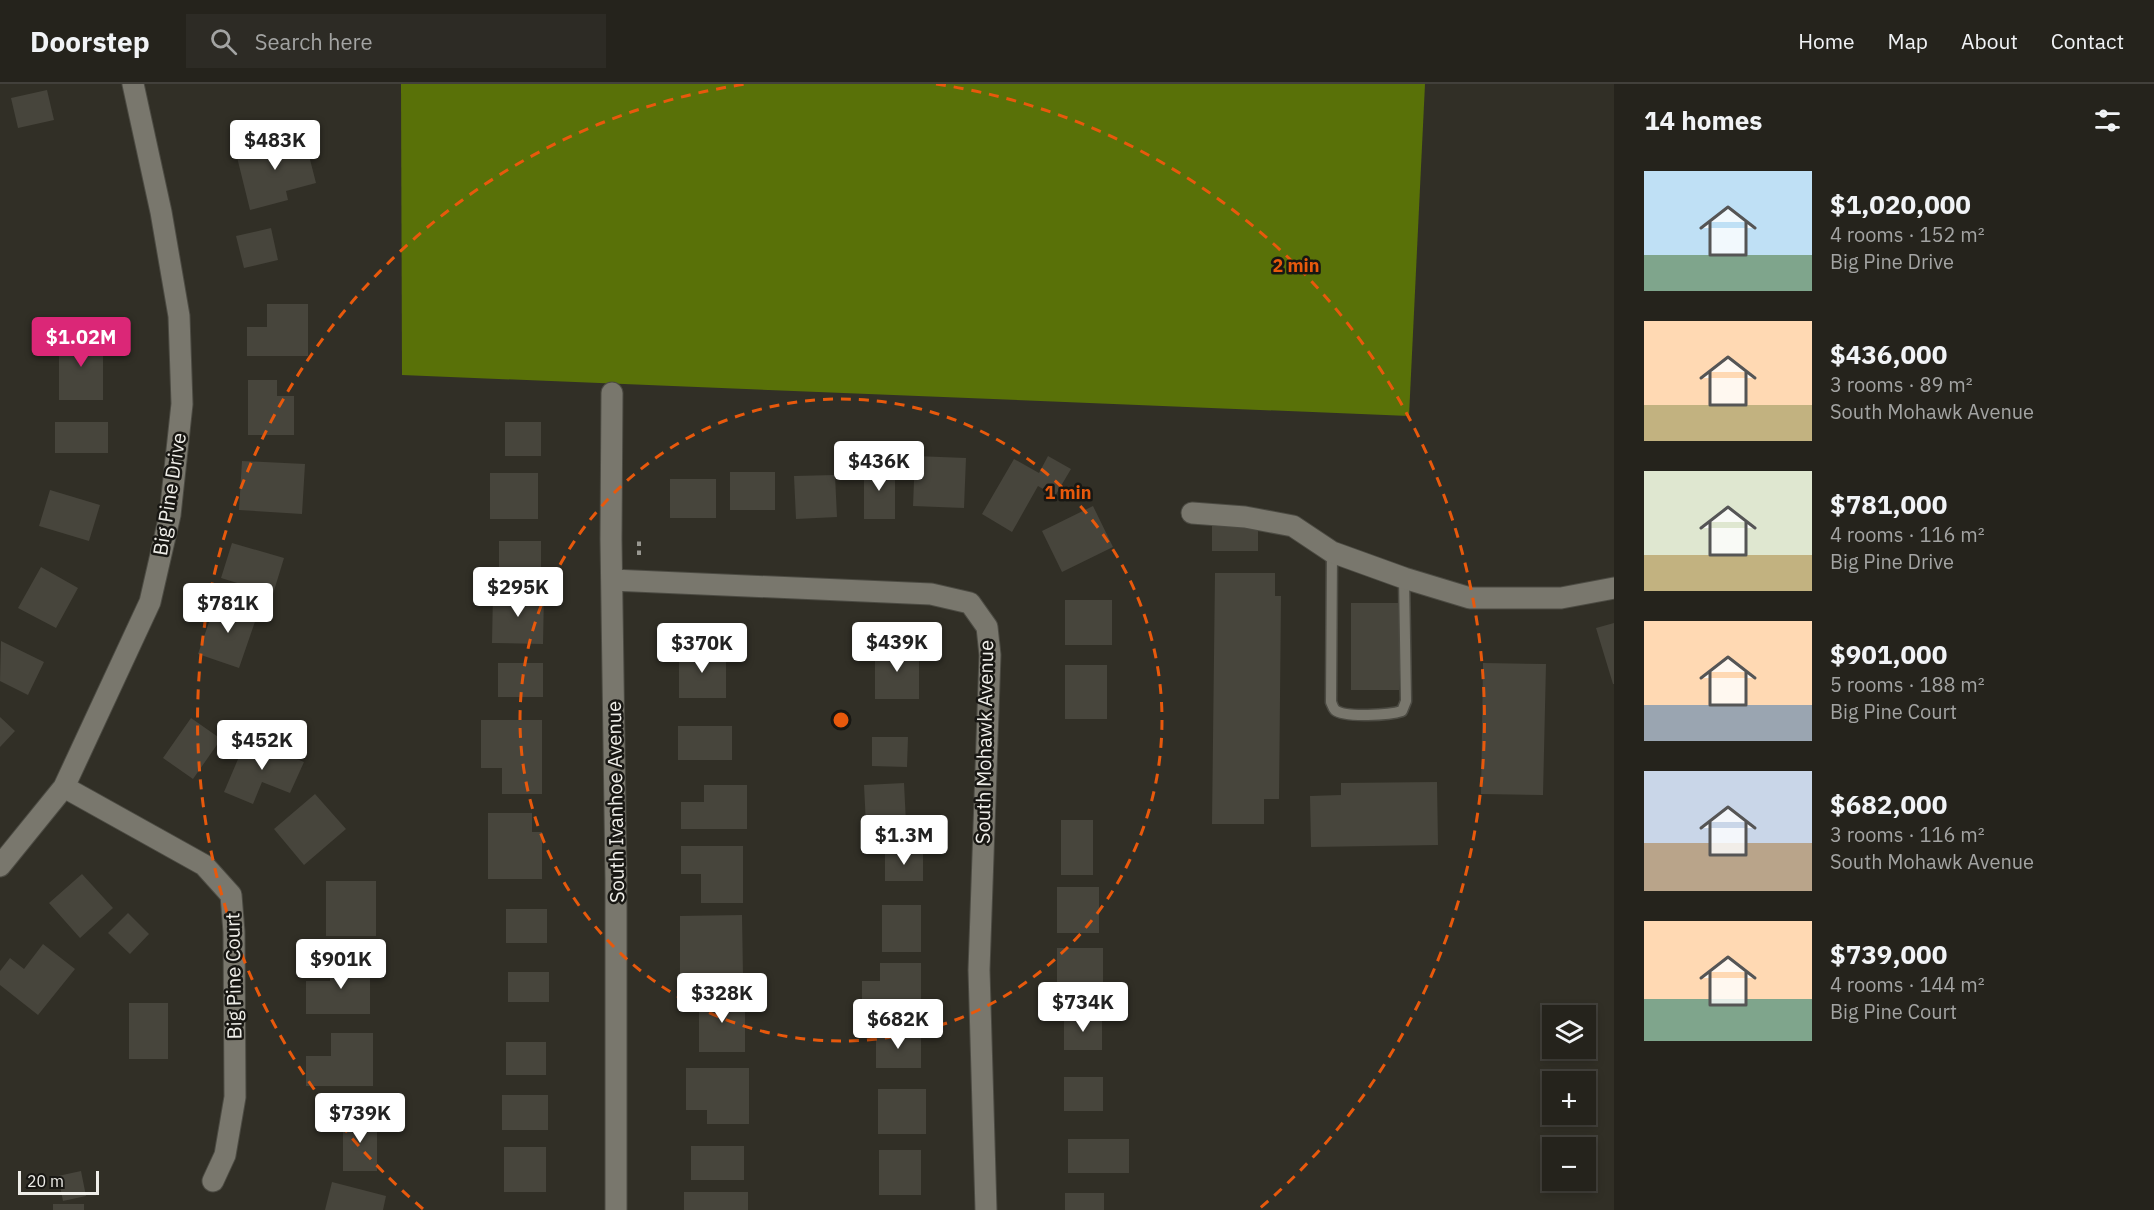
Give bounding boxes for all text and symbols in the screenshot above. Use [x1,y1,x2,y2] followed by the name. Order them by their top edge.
[186,14,606,68] search box
[30,23,150,60] text: Doorstep
[207,25,240,58] icon: search
[255,27,373,56] text: Search here
[1798,27,1855,55] text: Home
[1888,27,1928,55] text: Map
[1961,27,2018,55] text: About
[2051,27,2124,55] text: Contact
[1644,103,1762,137] text: 14 homes
[2091,104,2124,137] icon: filters
[233,120,317,171] pin: $483K
[244,126,306,153] text: $483K
[1830,187,1971,221] text: $1,020,000
[1692,195,1764,267] icon: home
[1830,221,1985,248] text: 4 rooms · 152 m²
[1830,248,1954,275] text: Big Pine Drive
[1272,254,1320,277] text: 2 min
[32,317,130,368] pin: $1.02M
[46,323,116,350] text: $1.02M
[1830,337,1947,371] text: $436,000
[1692,345,1764,417] icon: home
[1830,371,1973,398] text: 3 rooms · 89 m²
[1830,398,2034,425] text: South Mohawk Avenue
[146,431,192,557] street label: Big Pine Drive
[837,441,921,492] pin: $436K
[848,447,910,474] text: $436K
[1044,481,1092,504] text: 1 min
[1830,487,1947,521] text: $781,000
[1692,495,1764,567] icon: home
[1830,521,1985,548] text: 4 rooms · 116 m²
[1830,548,1954,575] text: Big Pine Drive
[476,567,560,618] pin: $295K
[487,573,549,600] text: $295K
[186,583,270,634] pin: $781K
[197,589,259,616] text: $781K
[855,622,939,673] pin: $439K
[660,623,744,674] pin: $370K
[866,628,928,655] text: $439K
[671,629,733,656] text: $370K
[1830,637,1947,671] text: $901,000
[969,640,999,844] street label: South Mohawk Avenue
[1692,645,1764,717] icon: home
[1830,671,1985,698] text: 5 rooms · 188 m²
[1830,698,1957,725] text: Big Pine Court
[600,701,630,903] street label: South Ivanhoe Avenue
[831,710,851,730] centre of rings
[220,720,304,771] pin: $452K
[231,726,293,753] text: $452K
[1830,787,1947,821] text: $682,000
[1692,795,1764,867] icon: home
[862,815,946,866] pin: $1.3M
[875,821,933,848] text: $1.3M
[1830,821,1985,848] text: 3 rooms · 116 m²
[1830,848,2034,875] text: South Mohawk Avenue
[218,912,248,1040] street label: Big Pine Court
[1830,937,1947,971] text: $739,000
[299,939,383,990] pin: $901K
[310,945,372,972] text: $901K
[1692,945,1764,1017] icon: home
[1830,971,1985,998] text: 4 rooms · 144 m²
[680,973,764,1024] pin: $328K
[691,979,753,1006] text: $328K
[1041,982,1125,1033] pin: $734K
[1052,988,1114,1015] text: $734K
[1830,998,1957,1025] text: Big Pine Court
[856,999,940,1050] pin: $682K
[867,1005,929,1032] text: $682K
[1542,1005,1596,1191] map controls
[1542,1005,1596,1059] button: layers
[1542,1071,1596,1125] button: +
[318,1093,402,1144] pin: $739K
[329,1099,391,1126] text: $739K
[1542,1137,1596,1191] button: −
[18,1168,99,1196] scale bar
[27,1171,64,1191] text: 20 m

